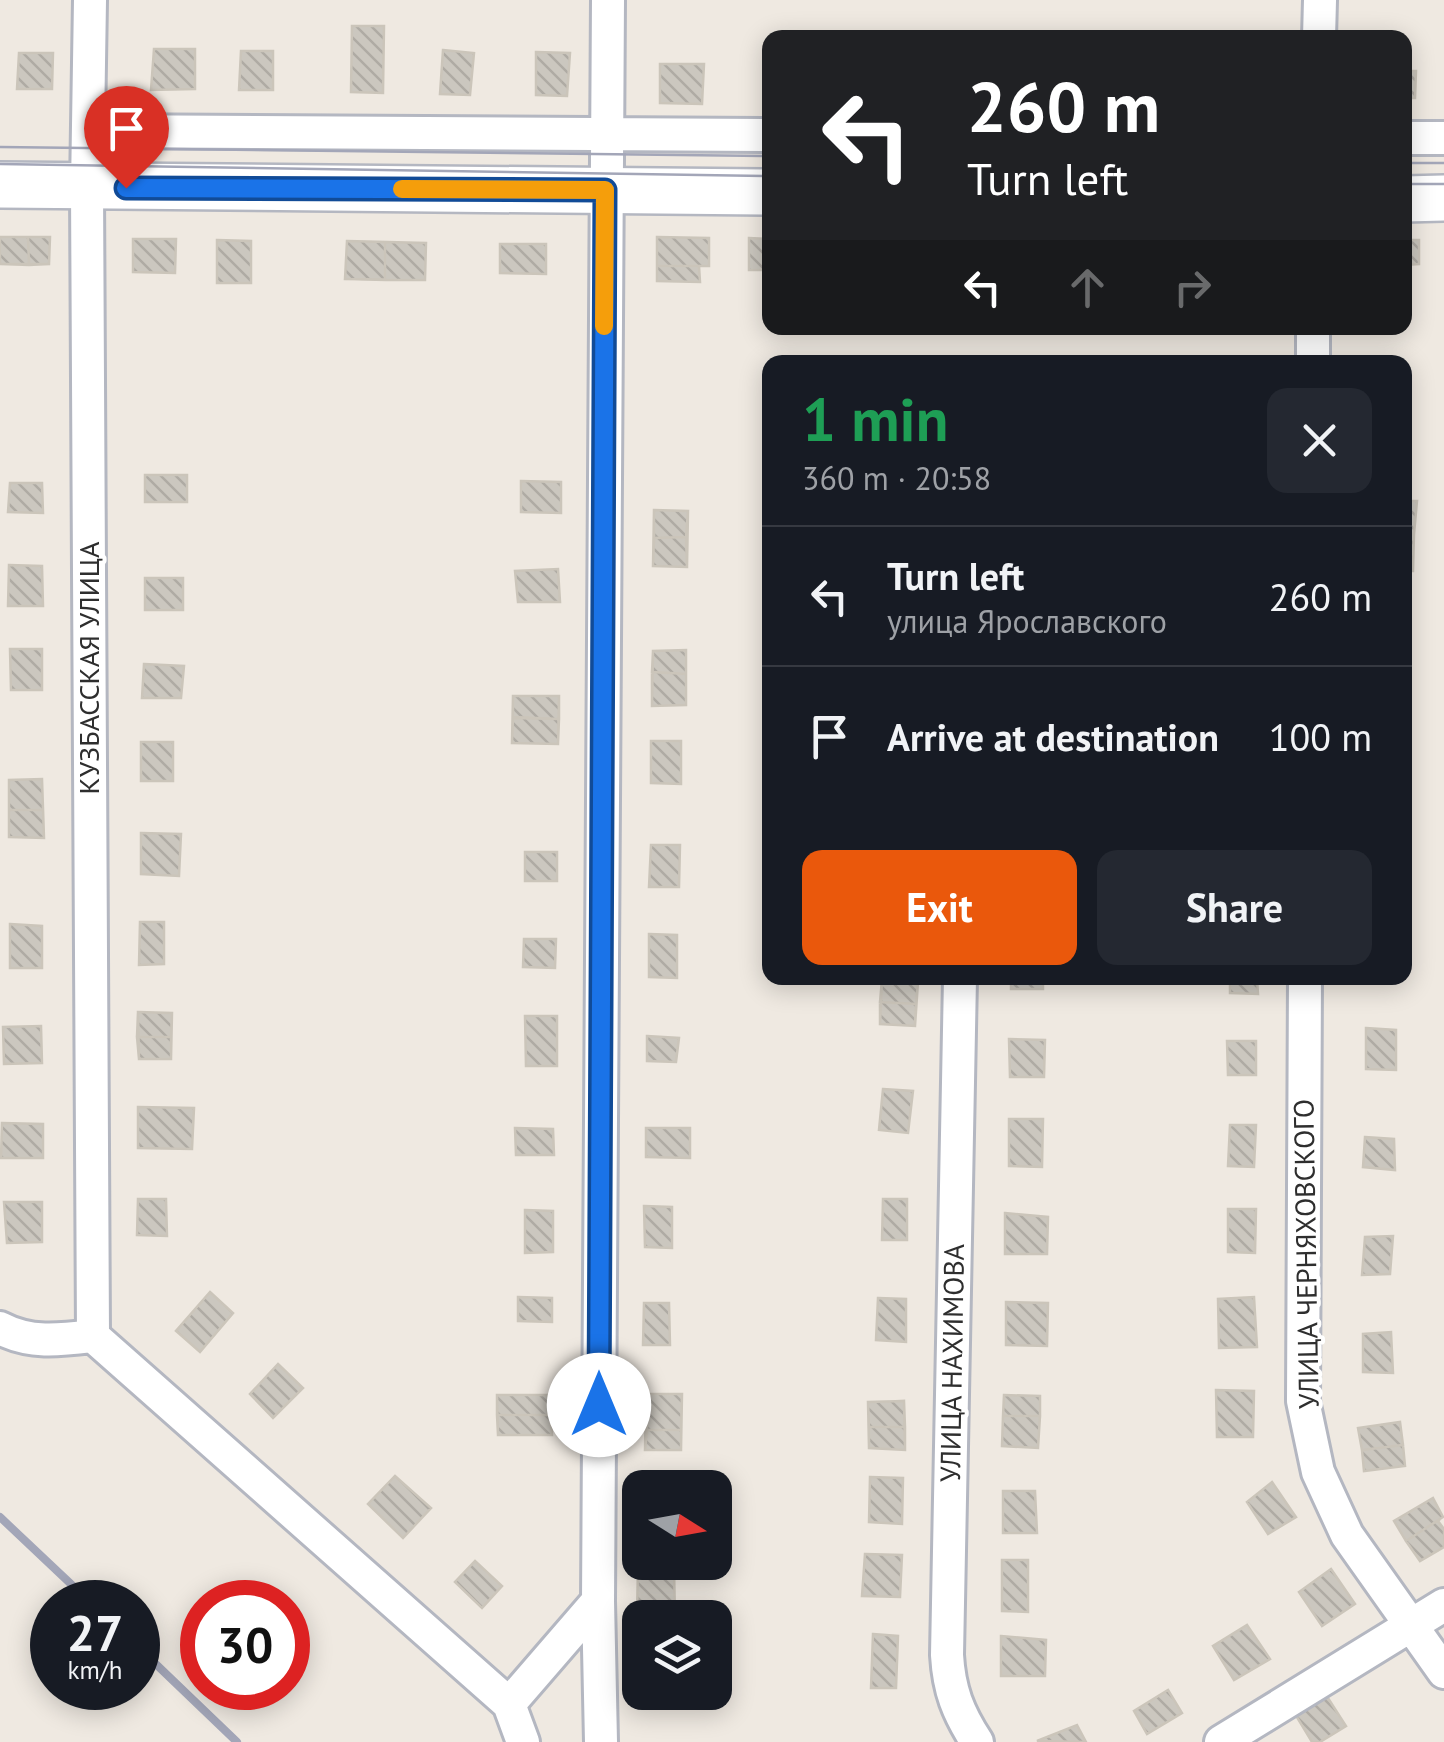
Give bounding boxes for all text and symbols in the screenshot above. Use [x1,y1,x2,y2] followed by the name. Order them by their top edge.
[967,61,1160,151] text: 260 m
[802,70,932,200] icon: left
[84,86,169,189] pin
[99,101,154,156] icon: arrive
[967,149,1128,207] text: Turn left
[955,260,1010,315] icon: left
[1060,260,1115,315] icon: ahead
[1165,260,1220,315] icon: right
[802,380,948,458] text: 1 min
[1267,388,1372,493] button: close
[802,457,991,499] text: 360 m · 20:58
[70,541,107,794] street label: КУЗБАССКАЯ УЛИЦА
[887,551,1024,600] text: Turn left
[802,569,857,624] icon: left
[1269,572,1372,621] text: 260 m
[887,600,1167,642] text: улица Ярославского
[802,709,857,764] icon: arrive
[887,712,1219,761] text: Arrive at destination
[1269,712,1372,761] text: 100 m
[802,850,1077,965] button: Exit
[1097,850,1372,965] button: Share
[1284,1099,1327,1409] street label: УЛИЦА ЧЕРНЯХОВСКОГО
[931,1243,972,1482] street label: УЛИЦА НАХИМОВА
[547,1353,651,1457] position arrow
[622,1470,732,1580] north arrow
[622,1470,732,1710] map controls
[180,1580,310,1710] speed limit sign: 30
[67,1600,123,1665] text: 27
[622,1600,732,1710] button: layers
[68,1654,122,1686] text: km/h

